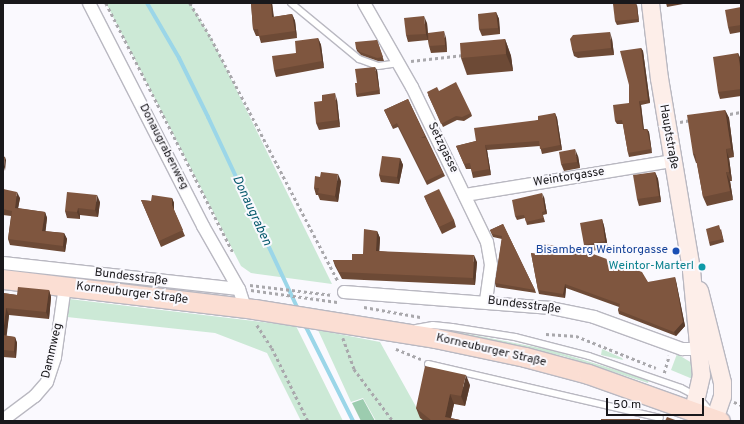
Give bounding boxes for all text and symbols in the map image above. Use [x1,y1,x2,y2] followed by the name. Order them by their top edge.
[135,102,191,192] street label: Donaugrabenweg
[655,103,681,171] street label: Hauptstraße
[424,120,460,176] street label: Setzgasse
[532,165,606,191] street label: Weintorgasse
[228,173,274,249] water label: Donaugraben
[535,244,668,258] place label: Bisamberg Weintorgasse
[671,246,681,256] marker: Bisamberg Weintorgasse
[609,260,694,274] place label: Weintor-Marterl
[697,262,707,272] marker: Weintor-Marterl
[94,266,168,290] street label: Bundesstraße
[75,280,189,308] street label: Korneuburger Straße
[487,294,561,318] street label: Bundesstraße
[40,322,66,380] street label: Dammweg
[434,331,548,371] street label: Korneuburger Straße
[608,390,706,416] scale bar
[613,397,641,413] text: 50 m

